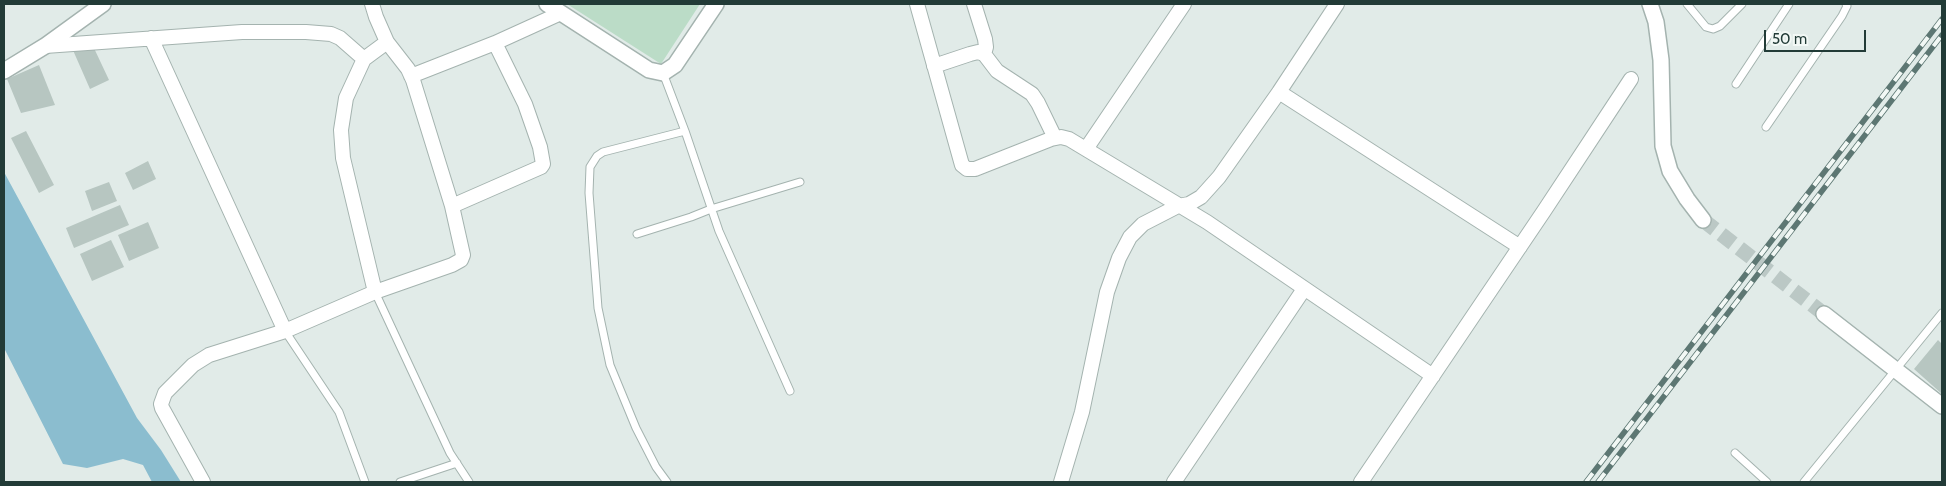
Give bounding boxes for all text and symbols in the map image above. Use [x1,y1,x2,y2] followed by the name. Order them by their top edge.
[1766,20,1868,52] scale bar
[1772,30,1807,48] text: 50 m

